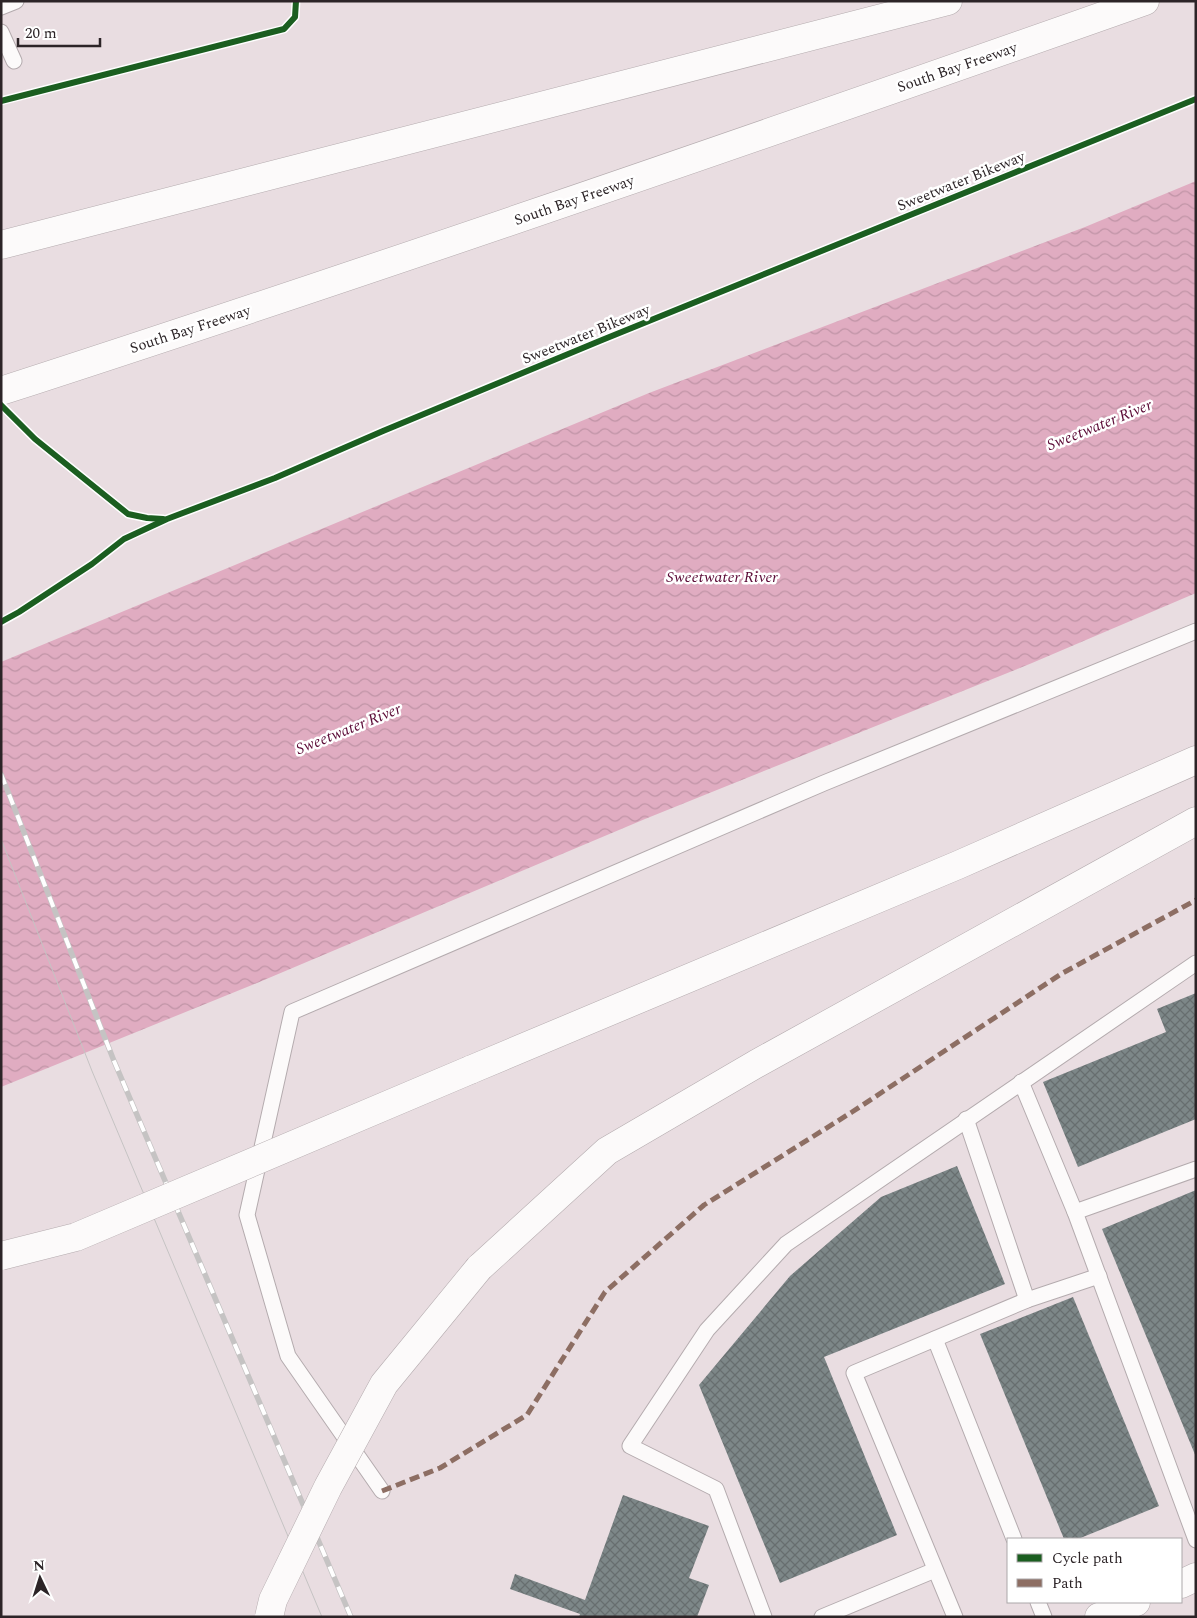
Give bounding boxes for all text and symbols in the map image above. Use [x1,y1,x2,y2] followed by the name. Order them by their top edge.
[18,15,100,47] scale bar
[25,22,57,45] text: 20 m
[894,36,1021,99] street label: South Bay Freeway
[894,145,1029,218] street label: Sweetwater Bikeway
[511,169,638,232] street label: South Bay Freeway
[519,298,654,371] street label: Sweetwater Bikeway
[127,299,254,360] street label: South Bay Freeway
[1043,393,1156,457] water label: Sweetwater River
[666,565,778,589] water label: Sweetwater River
[292,697,405,761] water label: Sweetwater River
[1007,1538,1182,1603] legend
[1052,1547,1123,1570] text: Cycle path
[15,1553,65,1603] north arrow
[33,1555,46,1576] text: N
[1052,1572,1083,1595] text: Path

